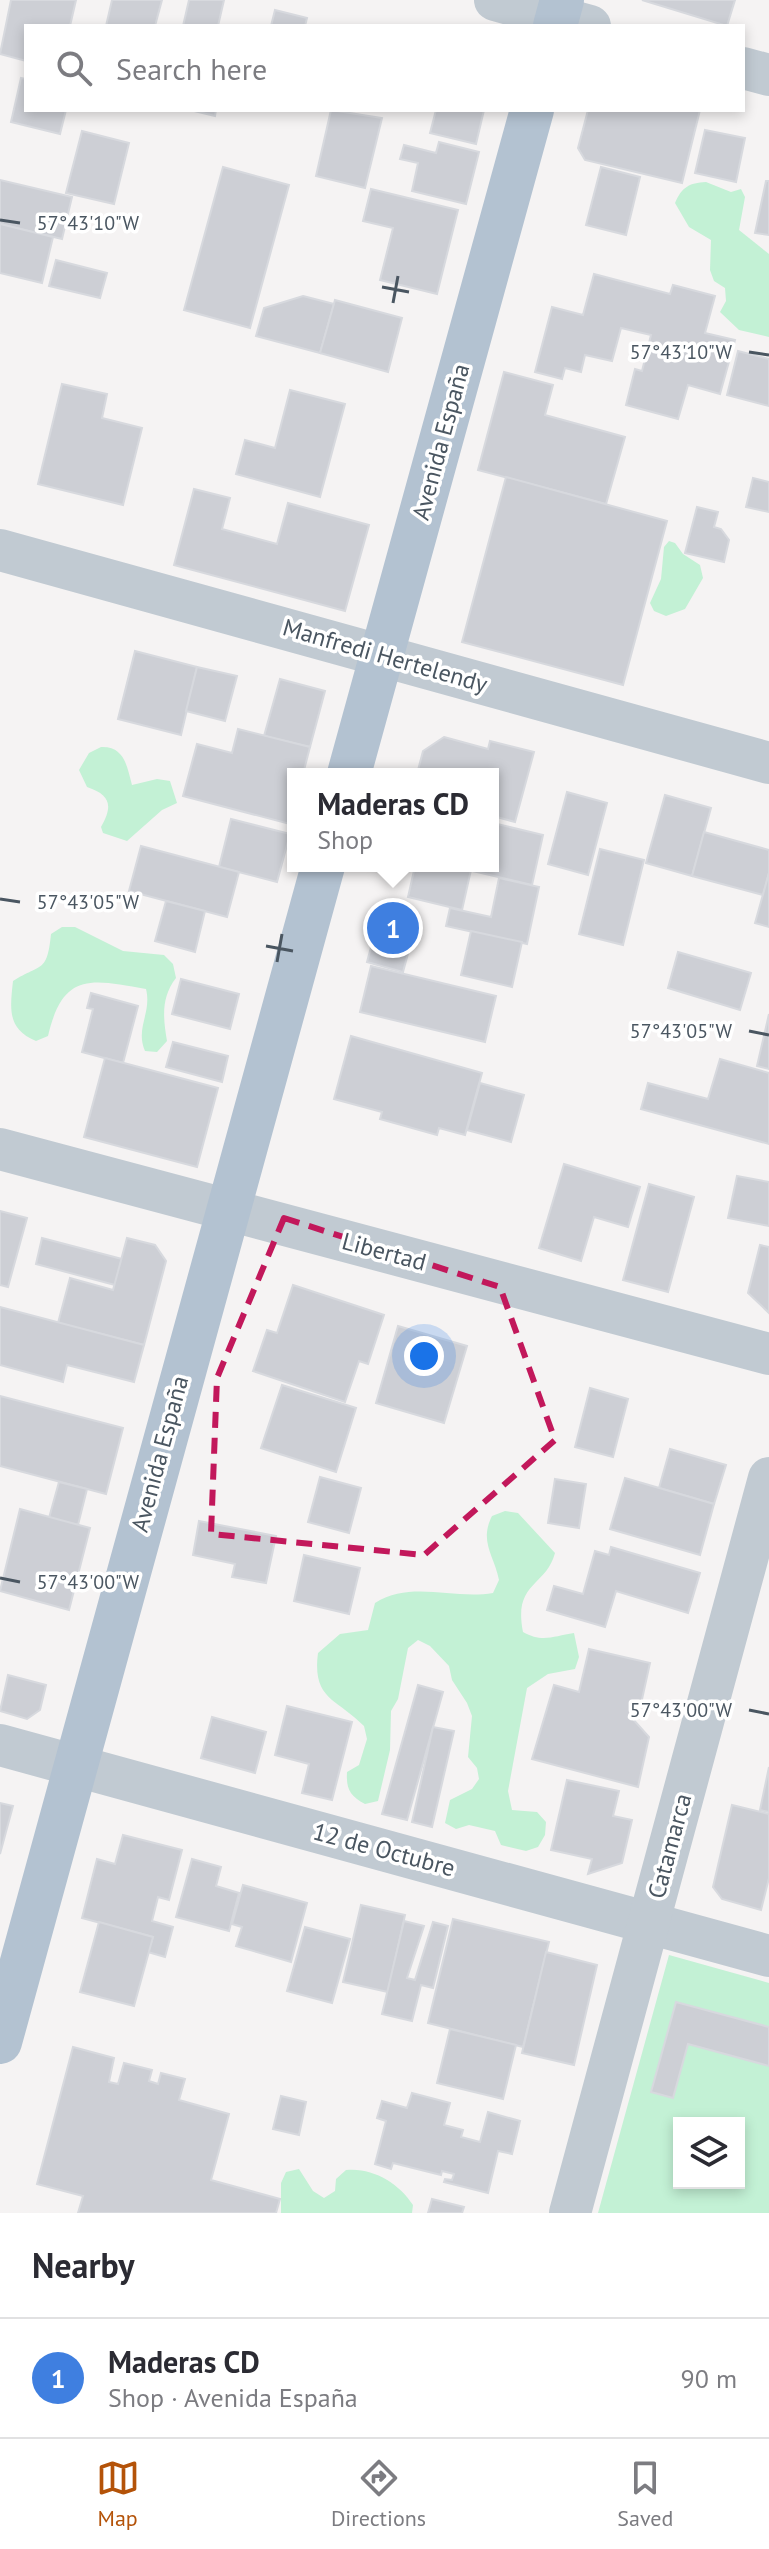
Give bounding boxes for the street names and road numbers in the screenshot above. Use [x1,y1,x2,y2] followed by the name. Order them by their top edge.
[405,360,476,523] street label: Avenida España
[279,611,491,700] street label: Manfredi Hertelendy
[339,1225,430,1278] street label: Libertad
[124,1372,195,1535] street label: Avenida España
[641,1790,698,1902] street label: Catamarca
[310,1816,459,1883] street label: 12 de Octubre

